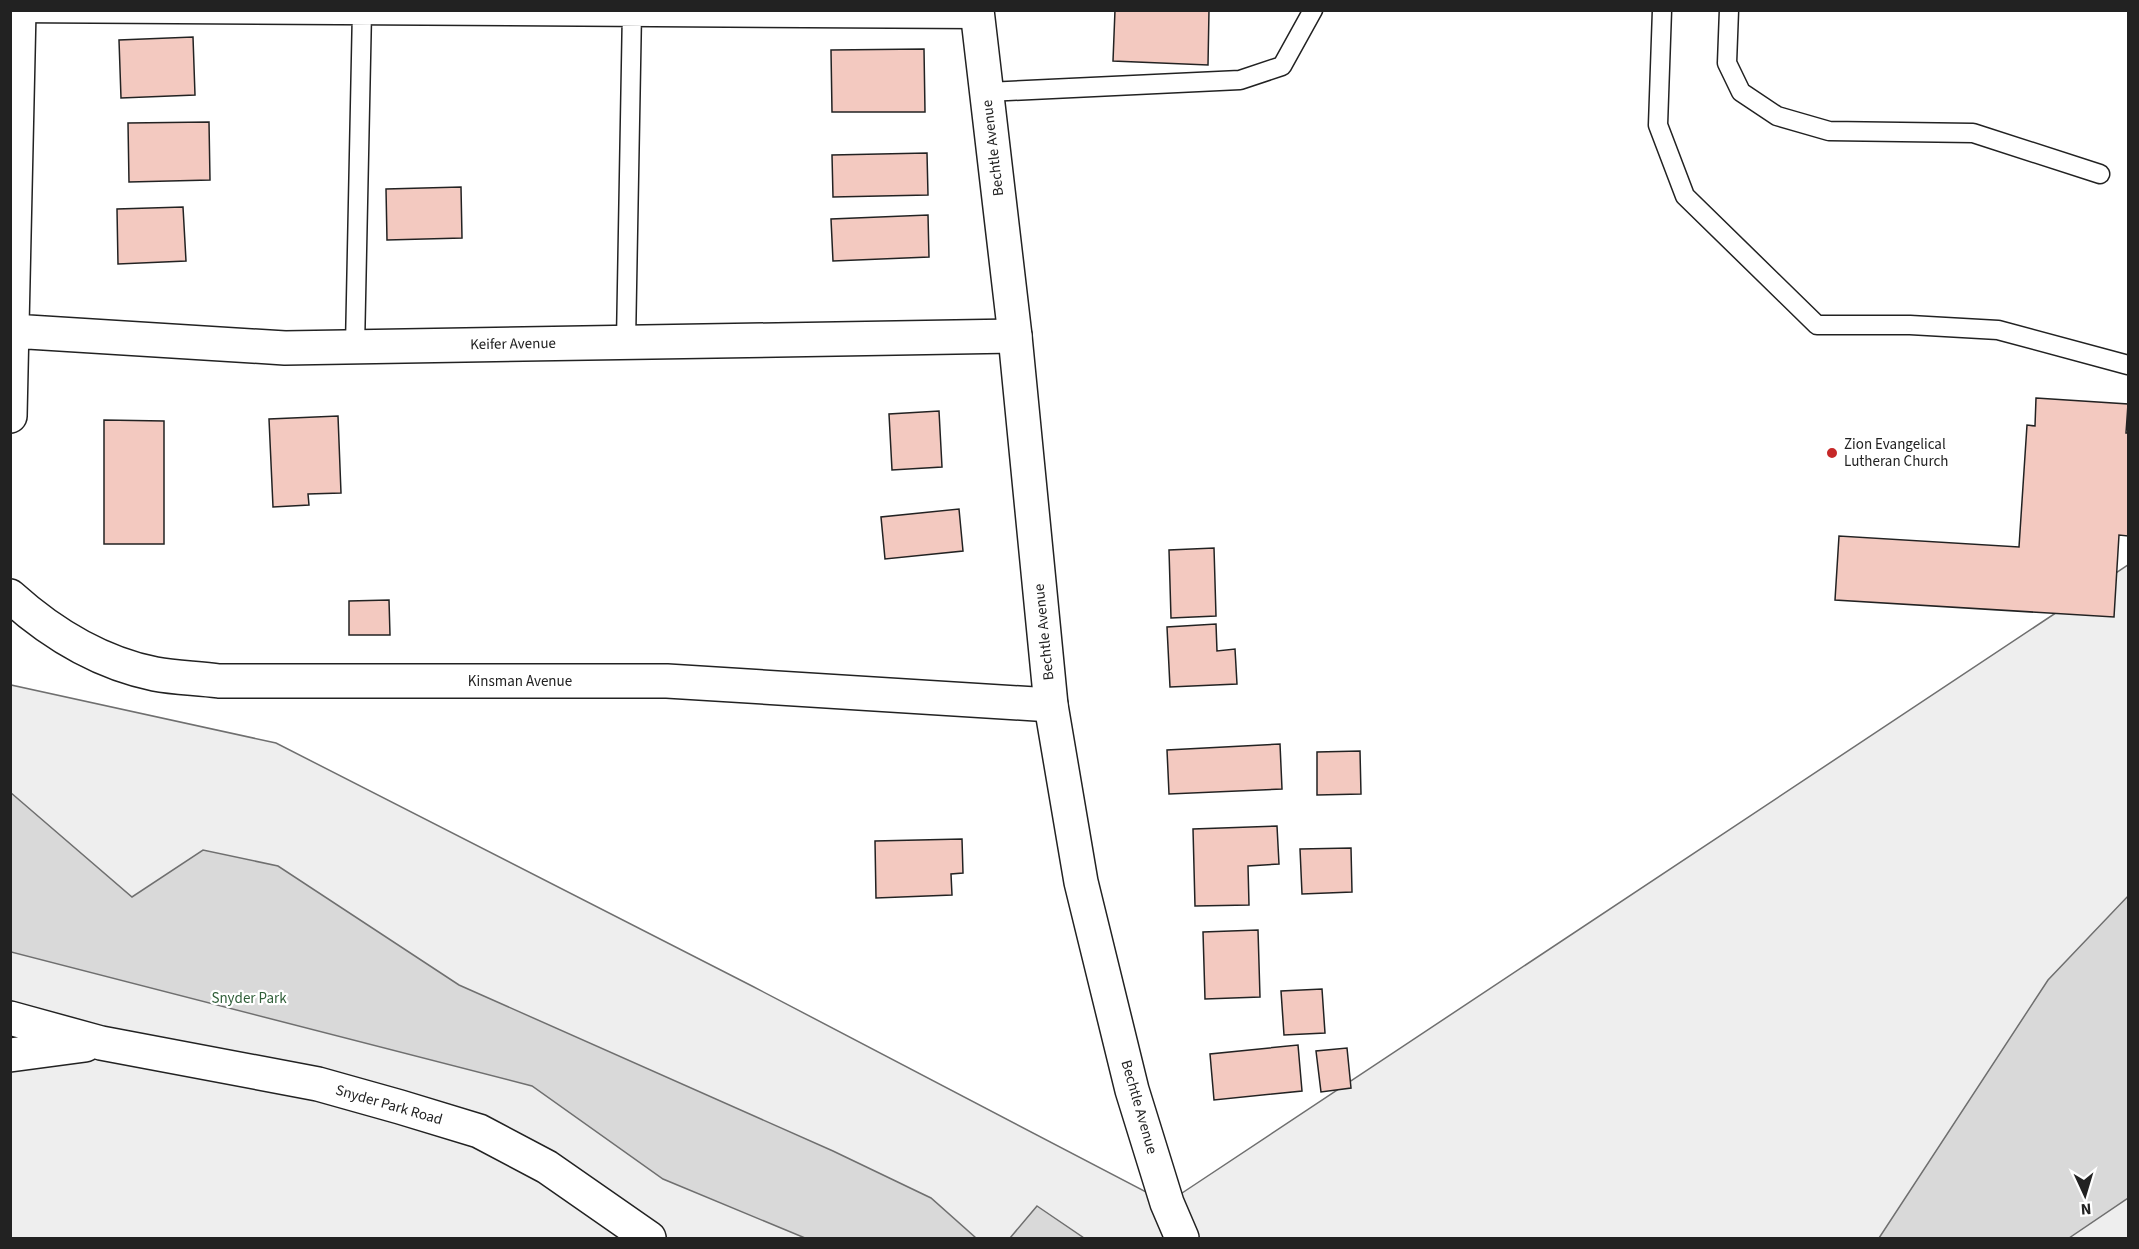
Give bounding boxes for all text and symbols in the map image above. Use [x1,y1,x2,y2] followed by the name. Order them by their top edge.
[977,99,1009,197] street label: Bechtle Avenue
[470,333,556,355] street label: Keifer Avenue
[1844,434,1949,472] place label: Zion Evangelical Lutheran Church
[1825,446,1839,460] marker: Zion Evangelical Lutheran Church
[1028,583,1060,681] street label: Bechtle Avenue
[468,671,572,692] street label: Kinsman Avenue
[211,988,287,1009] park label: Snyder Park
[1116,1058,1162,1156] street label: Bechtle Avenue
[333,1080,445,1130] street label: Snyder Park Road
[2055,1165,2115,1225] north arrow
[2080,1198,2092,1220] text: N

